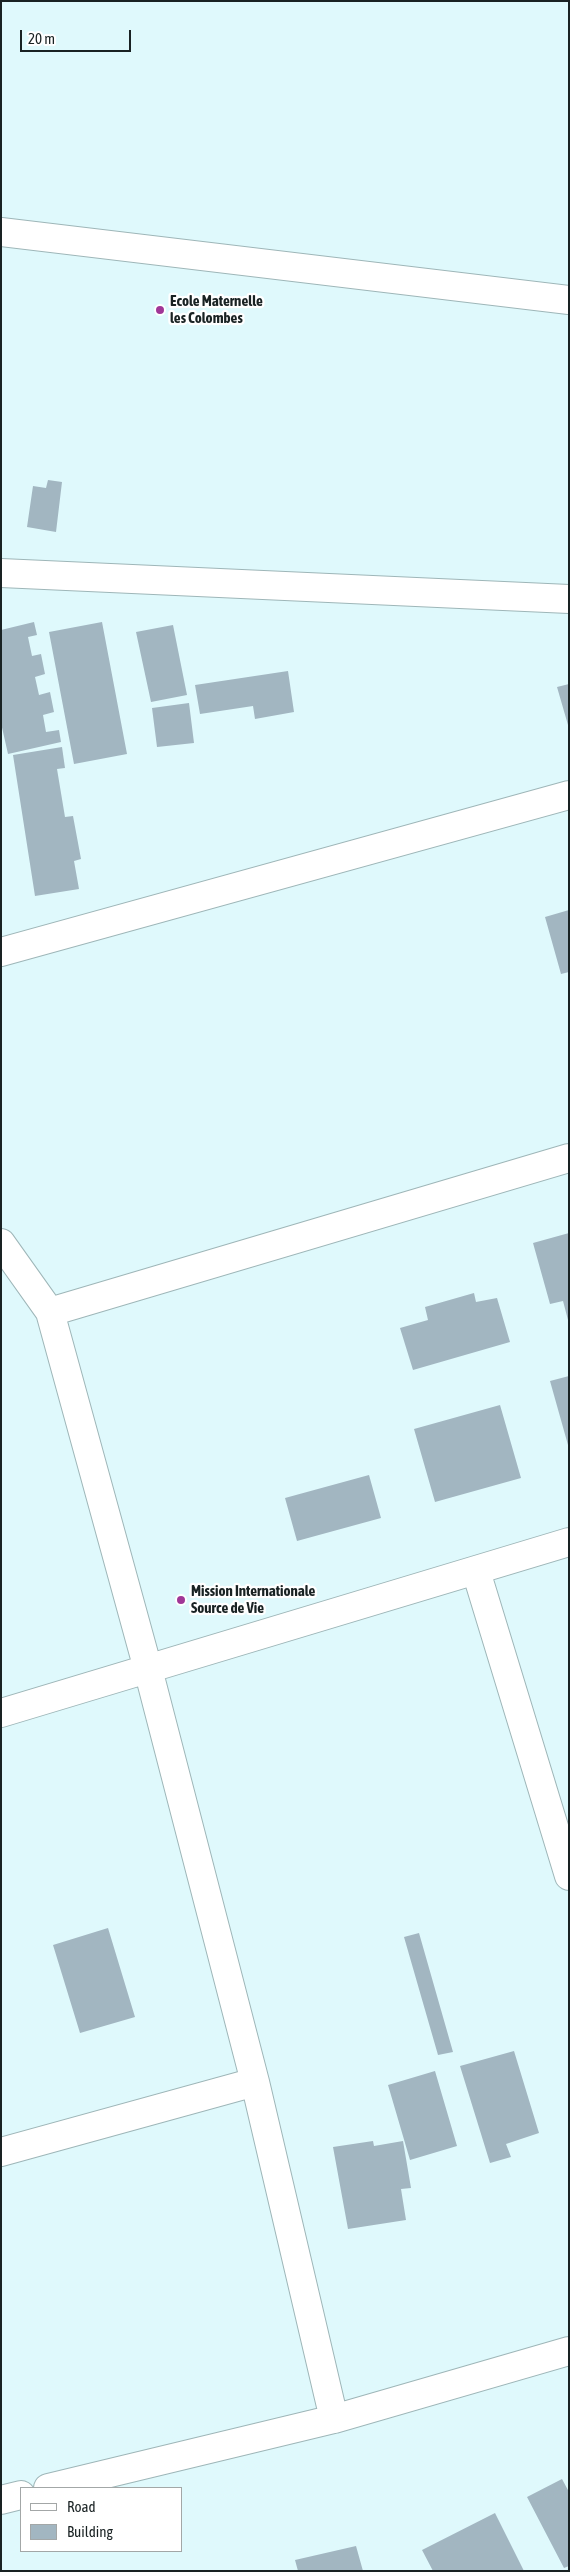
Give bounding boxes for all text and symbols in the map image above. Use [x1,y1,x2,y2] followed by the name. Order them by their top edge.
[22,20,134,52] scale bar
[28,30,55,47] text: 20 m
[170,292,263,327] place label: Ecole Maternelle les Colombes
[154,304,166,316] marker: Ecole Maternelle les Colombes
[191,1582,315,1617] place label: Mission Internationale Source de Vie
[175,1594,187,1606] marker: Mission Internationale Source de Vie
[20,2487,182,2552] legend
[67,2498,96,2515] text: Road
[67,2523,113,2540] text: Building

